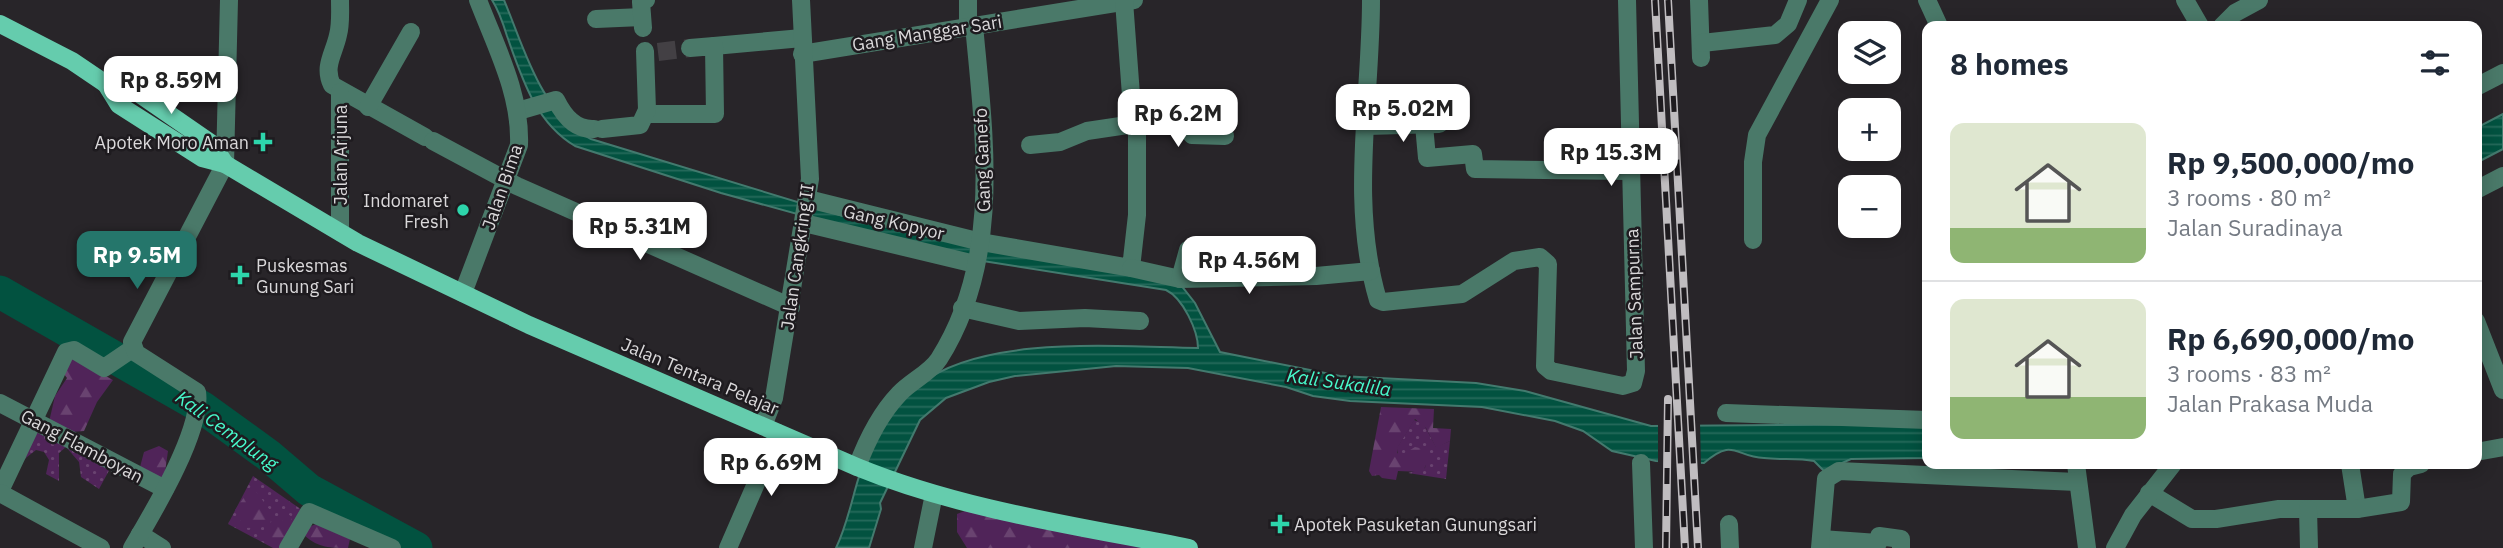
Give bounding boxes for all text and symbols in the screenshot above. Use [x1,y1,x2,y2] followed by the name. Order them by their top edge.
[851,10,1003,56] street label: Gang Manggar Sari
[1838,21,1901,238] map controls
[1838,21,1901,84] button: layers
[1950,44,2069,83] text: 8 homes
[2416,44,2454,82] icon: filters
[99,57,243,116] pin: Rp 8.59M
[120,64,222,94] text: Rp 8.59M
[1331,85,1475,144] pin: Rp 5.02M
[1113,90,1243,149] pin: Rp 6.2M
[1352,92,1454,122] text: Rp 5.02M
[1134,97,1222,127] text: Rp 6.2M
[1838,98,1901,161] button: +
[329,104,352,205] street label: Jalan Arjuna
[969,108,995,212] street label: Gang Ganefo
[1539,128,1683,188] pin: Rp 15.3M
[94,131,249,154] place label: Apotek Moro Aman
[255,134,271,150] marker: Apotek Moro Aman
[1560,136,1662,166] text: Rp 15.3M
[477,141,528,233] street label: Jalan Bima
[2167,143,2414,182] text: Rp 9,500,000/mo
[2006,151,2090,235] icon: home
[1838,175,1901,238] button: −
[775,182,819,332] street label: Jalan Cangkring II
[2167,182,2331,212] text: 3 rooms · 80 m²
[363,189,449,233] place label: Indomaret Fresh
[841,199,947,245] street label: Gang Kopyor
[455,202,471,218] marker: Indomaret Fresh
[568,202,712,262] pin: Rp 5.31M
[589,210,691,240] text: Rp 5.31M
[2167,212,2343,242] text: Jalan Suradinaya
[1620,228,1648,360] street label: Jalan Sampurna
[72,232,202,291] pin: Rp 9.5M
[1177,236,1321,296] pin: Rp 4.56M
[93,239,181,269] text: Rp 9.5M
[1198,244,1300,274] text: Rp 4.56M
[256,254,354,298] place label: Puskesmas Gunung Sari
[230,265,250,285] marker: Puskesmas Gunung Sari
[2167,319,2414,358] text: Rp 6,690,000/mo
[2006,327,2090,411] icon: home
[618,332,783,420] street label: Jalan Tentara Pelajar
[2167,358,2331,388] text: 3 rooms · 83 m²
[1285,363,1393,401] water label: Kali Sukalila
[171,385,284,476] water label: Kali Cemplung
[2167,388,2373,418] text: Jalan Prakasa Muda
[17,404,147,488] street label: Gang Flamboyan
[699,438,843,498] pin: Rp 6.69M
[720,446,822,476] text: Rp 6.69M
[1294,513,1537,536] place label: Apotek Pasuketan Gunungsari
[1272,516,1288,532] marker: Apotek Pasuketan Gunungsari

